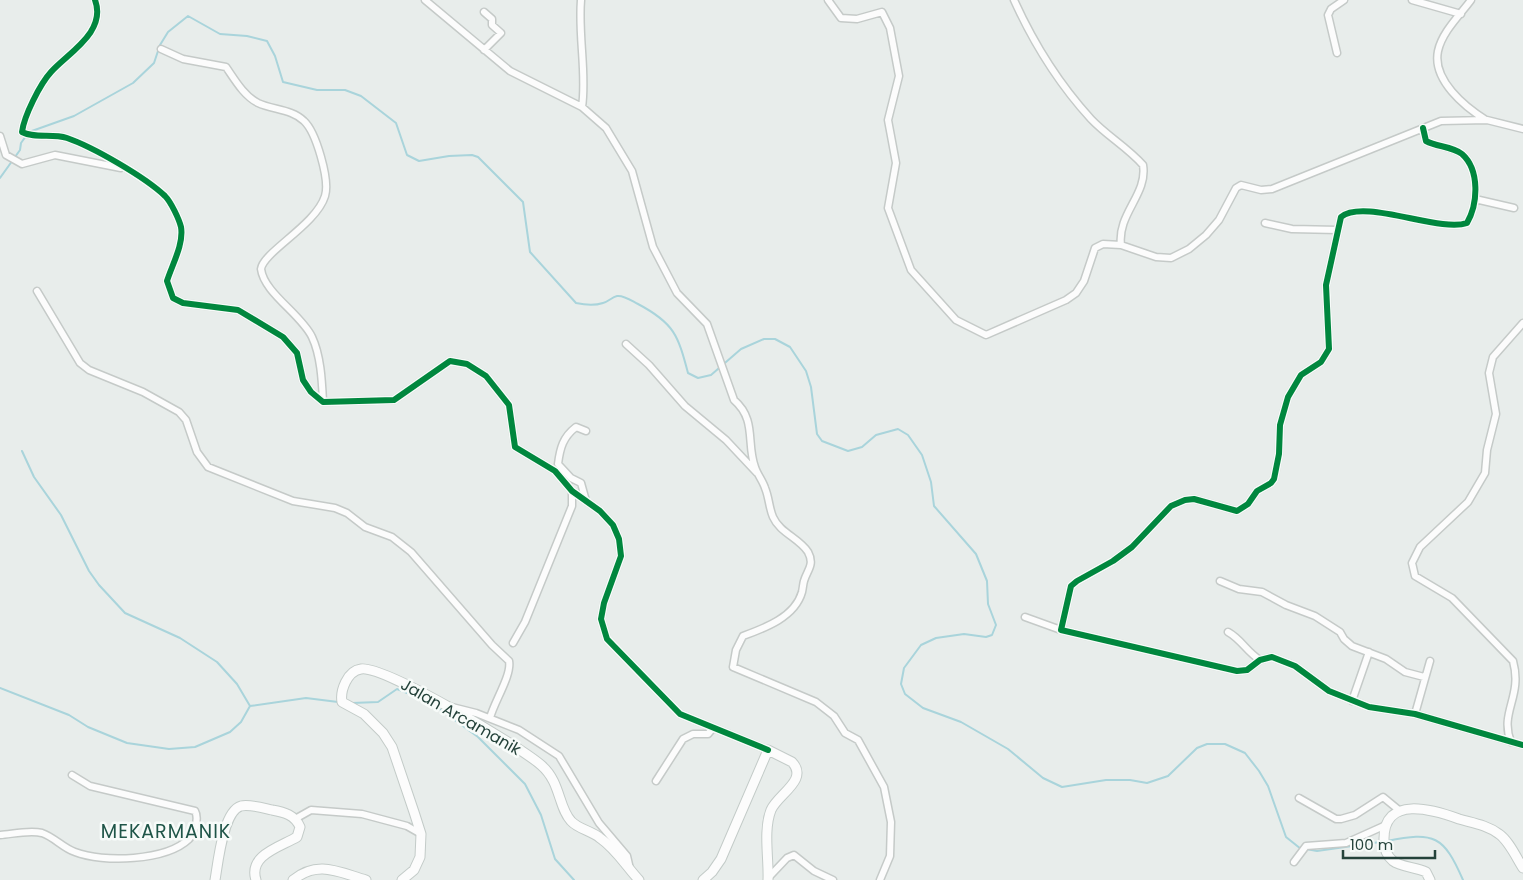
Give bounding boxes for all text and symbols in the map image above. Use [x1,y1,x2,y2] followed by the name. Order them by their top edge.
[397,673,526,761] street label: Jalan Arcamanik
[101,818,231,845] district label: MEKARMANIK
[1343,828,1436,860] scale bar
[1350,834,1393,855] text: 100 m

